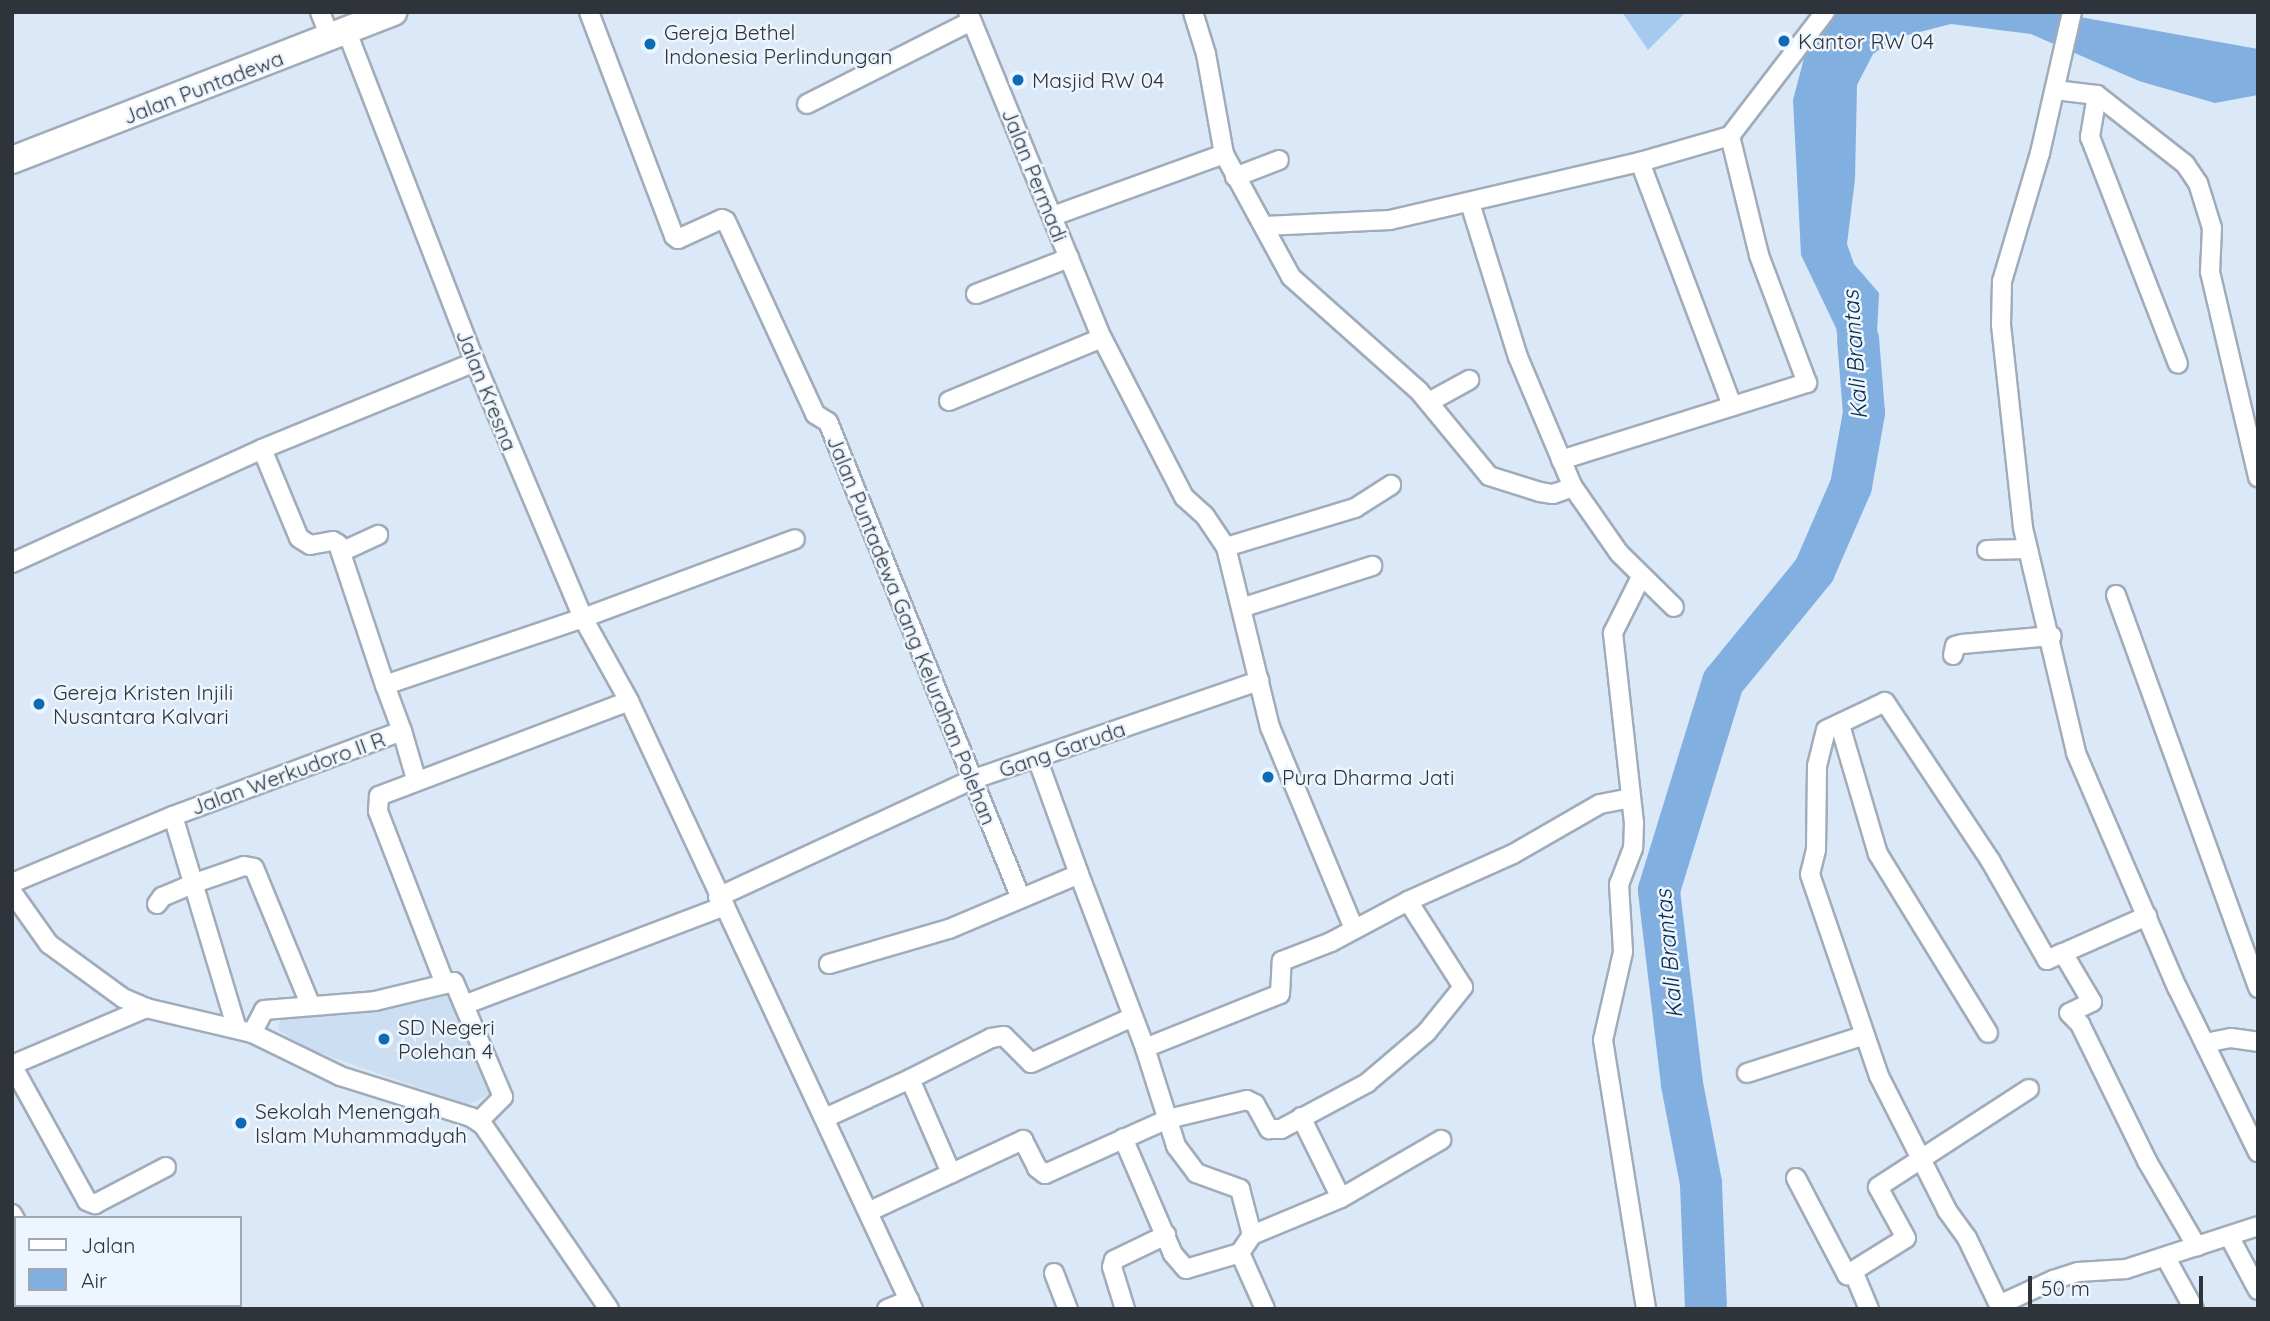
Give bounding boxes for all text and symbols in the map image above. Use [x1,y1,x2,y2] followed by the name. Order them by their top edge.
[664,19,892,69] place label: Gereja Bethel Indonesia Perlindungan
[1798,28,1934,54] place label: Kantor RW 04
[1776,33,1792,49] marker: Kantor RW 04
[642,36,658,52] marker: Gereja Bethel Indonesia Perlindungan
[119,45,287,129] street label: Jalan Puntadewa
[1032,67,1164,93] place label: Masjid RW 04
[1010,72,1026,88] marker: Masjid RW 04
[997,105,1073,245] street label: Jalan Permadi
[1837,290,1873,420] water label: Kali Brantas
[451,326,523,454] street label: Jalan Kresna
[822,432,1002,828] street label: Jalan Puntadewa Gang Kelurahan Polehan
[53,679,233,729] place label: Gereja Kristen Injili Nusantara Kalvari
[31,696,47,712] marker: Gereja Kristen Injili Nusantara Kalvari
[996,716,1128,782] street label: Gang Garuda
[187,726,389,820] street label: Jalan Werkudoro II R
[1282,764,1454,790] place label: Pura Dharma Jati
[1260,769,1276,785] marker: Pura Dharma Jati
[1650,888,1688,1020] water label: Kali Brantas
[398,1014,495,1064] place label: SD Negeri Polehan 4
[376,1031,392,1047] marker: SD Negeri Polehan 4
[255,1098,467,1148] place label: Sekolah Menengah Islam Muhammadyah
[233,1115,249,1131] marker: Sekolah Menengah Islam Muhammadyah
[14,1216,242,1307] legend
[81,1232,135,1258] text: Jalan
[2032,1262,2207,1306] scale bar
[81,1267,107,1293] text: Air
[2041,1275,2090,1301] text: 50 m

